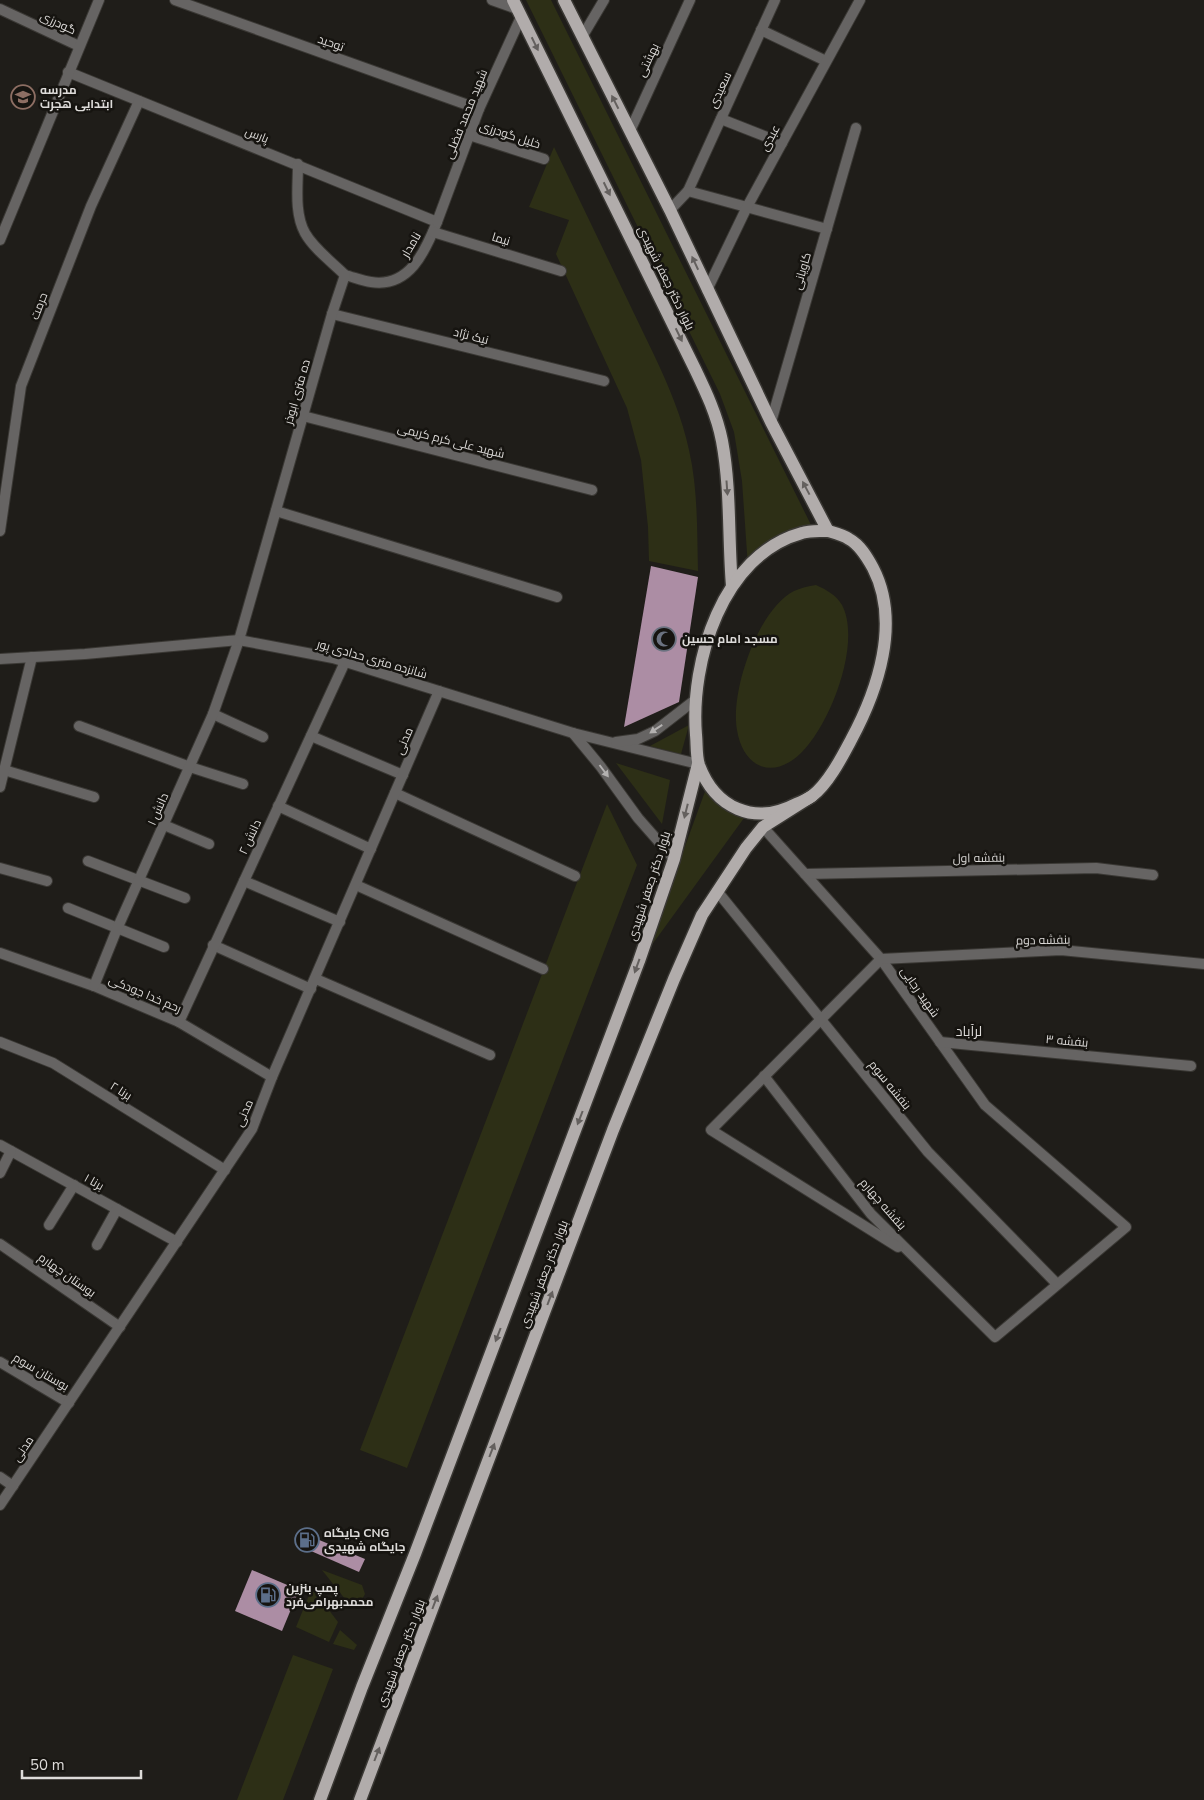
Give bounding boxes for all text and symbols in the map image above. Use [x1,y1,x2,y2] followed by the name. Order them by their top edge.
[37,8,79,38] street label: گودرزی
[316,31,347,55] street label: توحید
[531,36,539,51] one-way arrow
[633,40,663,80] street label: بهشتی
[441,67,491,161] street label: شهید محمد فضلی
[705,69,735,111] street label: سعیدی
[40,82,113,112] place label: مدرسه ابتدایی هجرت
[10,84,36,110] school or university icon: مدرسه ابتدایی هجرت
[611,95,619,109] one-way arrow
[477,118,543,152] street label: خلیل گودرزی
[756,122,784,154] street label: عبدی
[242,123,272,148] street label: پارس
[603,182,611,196] one-way arrow
[634,223,698,333] street label: بلوار دکتر جعفر شهیدی
[397,229,425,262] street label: نامدار
[490,229,512,249] street label: نیما
[789,250,815,292] street label: کاویانی
[691,256,699,271] one-way arrow
[27,290,51,322] street label: حرمت
[452,324,490,348] street label: نیک نژاد
[675,328,683,342] one-way arrow
[280,357,314,427] street label: ده متری ابوذر
[396,420,506,462] street label: شهید علی کرم کریمی
[724,481,732,497] one-way arrow
[801,481,810,494] one-way arrow
[651,626,677,652] mosque icon: مسجد امام حسین
[682,631,778,647] place label: مسجد امام حسین
[314,635,429,683] street label: شانزده متری حدادی پور
[391,725,417,757] street label: مدنی
[650,725,663,734] one-way arrow
[598,764,609,777] one-way arrow
[144,790,172,828] street label: دانش ۱
[682,804,690,819] one-way arrow
[235,817,265,857] street label: دانش ۲
[624,829,674,943] street label: بلوار دکتر جعفر شهیدی
[953,850,1005,866] street label: بنفشه اول
[1016,932,1070,948] street label: بنفشه دوم
[633,959,641,974] one-way arrow
[897,964,943,1020] street label: شهید رجایی
[106,971,184,1017] street label: رحم خدا جودکی
[956,1022,982,1041] district label: لرآباد
[1045,1031,1089,1051] street label: بنفشه ۳
[865,1057,915,1113] street label: بنفشه سوم
[107,1078,135,1104] street label: برنا ۲
[231,1097,257,1129] street label: مدنی
[576,1111,584,1126] one-way arrow
[81,1170,107,1194] street label: برنا ۱
[855,1175,910,1234] street label: بنفشه چهارم
[516,1218,572,1330] street label: بلوار دکتر جعفر شهیدی
[34,1249,99,1302] street label: بوستان چهارم
[547,1291,554,1306] one-way arrow
[494,1328,501,1343] one-way arrow
[10,1349,72,1395] street label: بوستان سوم
[9,1433,37,1465] street label: مدنی
[489,1443,496,1458] one-way arrow
[324,1525,406,1555] place label: جایگاه CNG جایگاه شهیدی
[294,1527,320,1553] fuel station icon: جایگاه CNG جایگاه شهیدی
[286,1580,374,1610] place label: پمپ بنزین محمد‌بهرامی‌فرد
[255,1582,281,1608] fuel station icon: پمپ بنزین محمد‌بهرامی‌فرد
[432,1595,439,1610] one-way arrow
[373,1597,429,1709] street label: بلوار دکتر جعفر شهیدی
[374,1747,381,1762] one-way arrow
[22,1748,141,1780] scale bar
[30,1755,65,1775] text: 50 m

